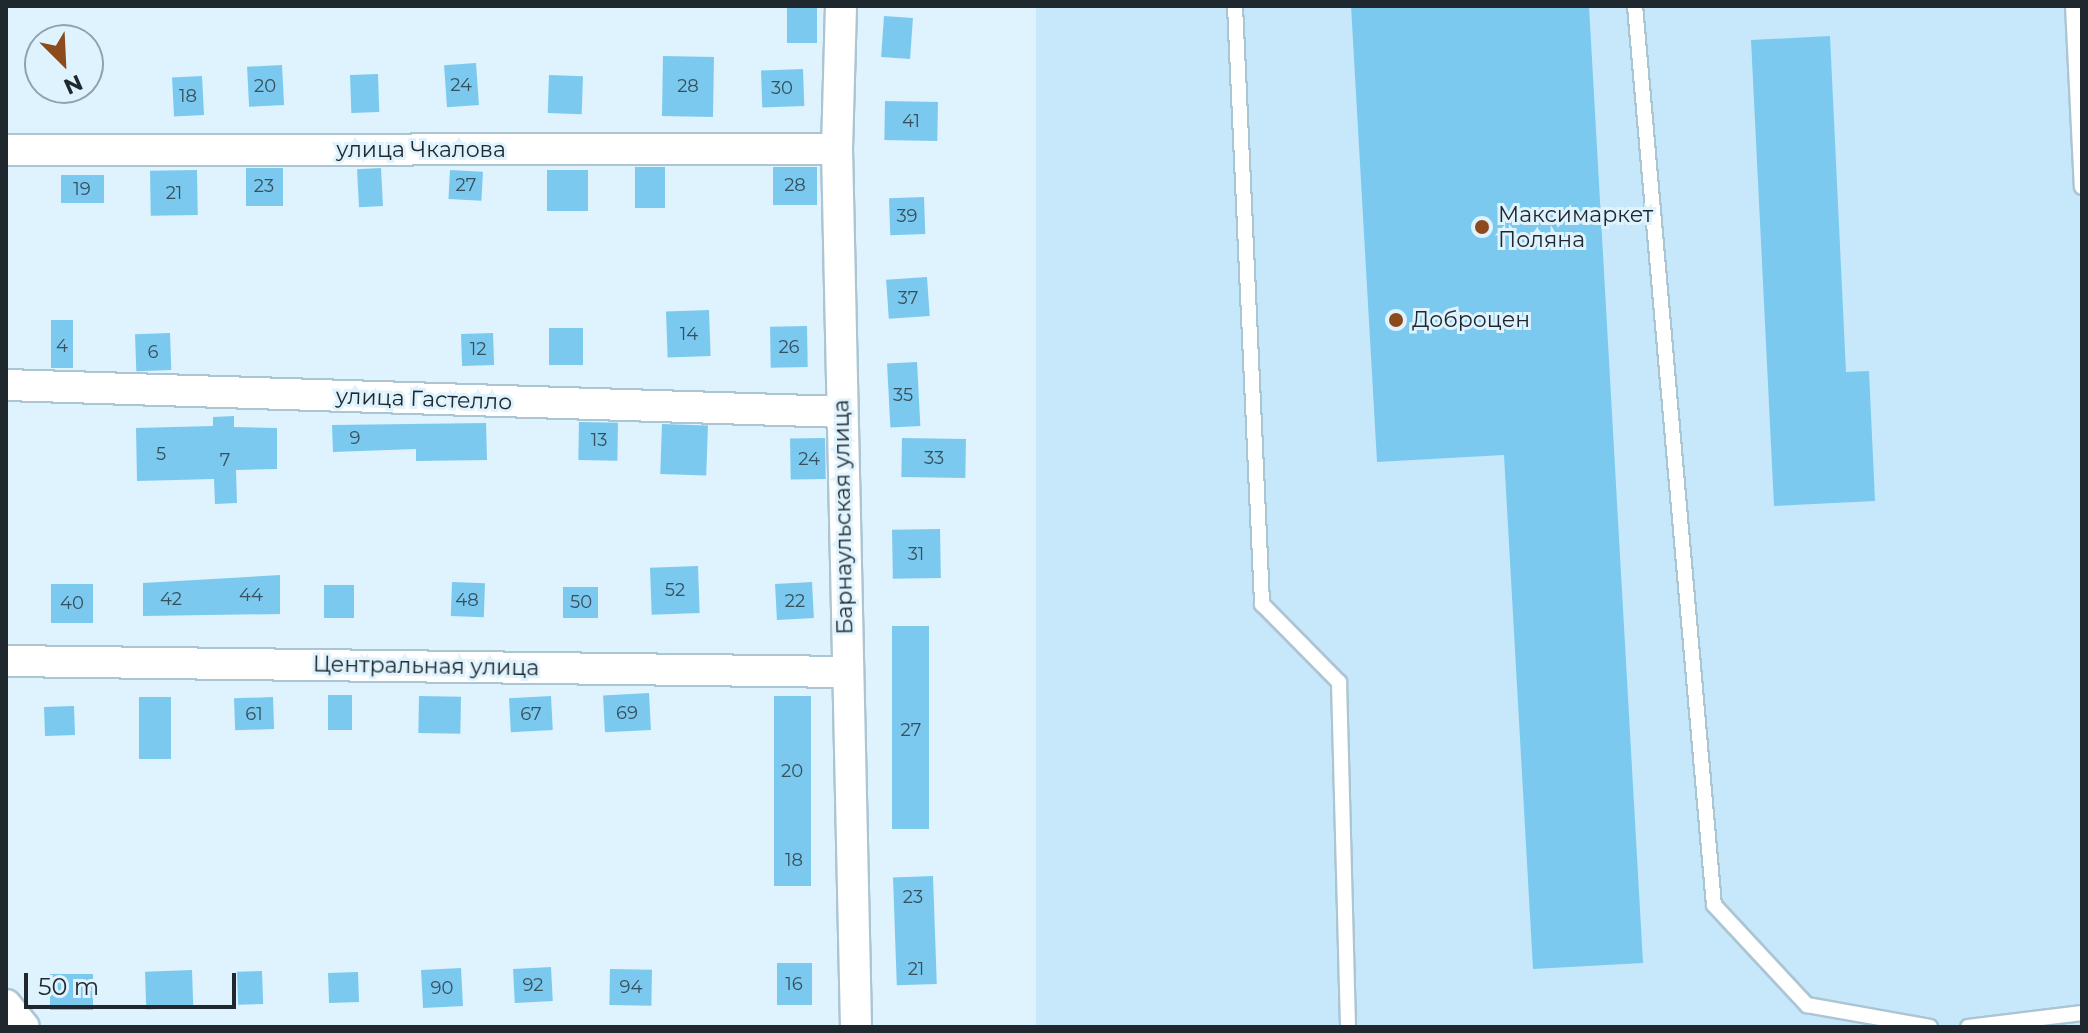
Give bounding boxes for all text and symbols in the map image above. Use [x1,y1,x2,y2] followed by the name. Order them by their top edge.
[24,24,104,104] north arrow
[60,69,87,101] text: N
[450,74,472,96] house number: 24
[254,75,276,97] house number: 20
[677,75,699,97] house number: 28
[771,77,793,99] house number: 30
[179,85,197,107] house number: 18
[902,110,920,132] house number: 41
[336,137,506,163] street label: улица Чкалова
[456,174,476,196] house number: 27
[784,174,806,196] house number: 28
[254,175,274,197] house number: 23
[73,178,91,200] house number: 19
[166,182,182,204] house number: 21
[1498,201,1653,252] place label: Максимаркет Поляна
[896,205,918,227] house number: 39
[1473,218,1491,236] marker: Максимаркет Поляна
[898,287,918,309] house number: 37
[1412,307,1530,333] place label: Доброцен
[1387,311,1405,329] marker: Доброцен
[680,323,698,345] house number: 14
[56,335,68,357] house number: 4
[778,336,800,358] house number: 26
[470,338,486,360] house number: 12
[148,341,158,363] house number: 6
[335,383,513,415] street label: улица Гастелло
[893,384,913,406] house number: 35
[828,399,858,635] street label: Барнаульская улица
[350,427,360,449] house number: 9
[591,429,607,451] house number: 13
[156,443,166,465] house number: 5
[924,447,944,469] house number: 33
[798,448,820,470] house number: 24
[220,449,230,471] house number: 7
[908,543,924,565] house number: 31
[665,579,685,601] house number: 52
[239,584,263,606] house number: 44
[160,588,182,610] house number: 42
[455,589,479,611] house number: 48
[785,590,805,612] house number: 22
[570,591,592,613] house number: 50
[60,592,84,614] house number: 40
[313,651,539,681] street label: Центральная улица
[616,702,638,724] house number: 69
[245,703,263,725] house number: 61
[520,703,542,725] house number: 67
[901,719,921,741] house number: 27
[781,760,803,782] house number: 20
[785,849,803,871] house number: 18
[903,886,923,908] house number: 23
[28,957,240,1007] scale bar
[908,958,924,980] house number: 21
[38,972,99,1001] text: 50 m
[785,973,803,995] house number: 16
[522,974,544,996] house number: 92
[620,976,642,998] house number: 94
[431,977,453,999] house number: 90

